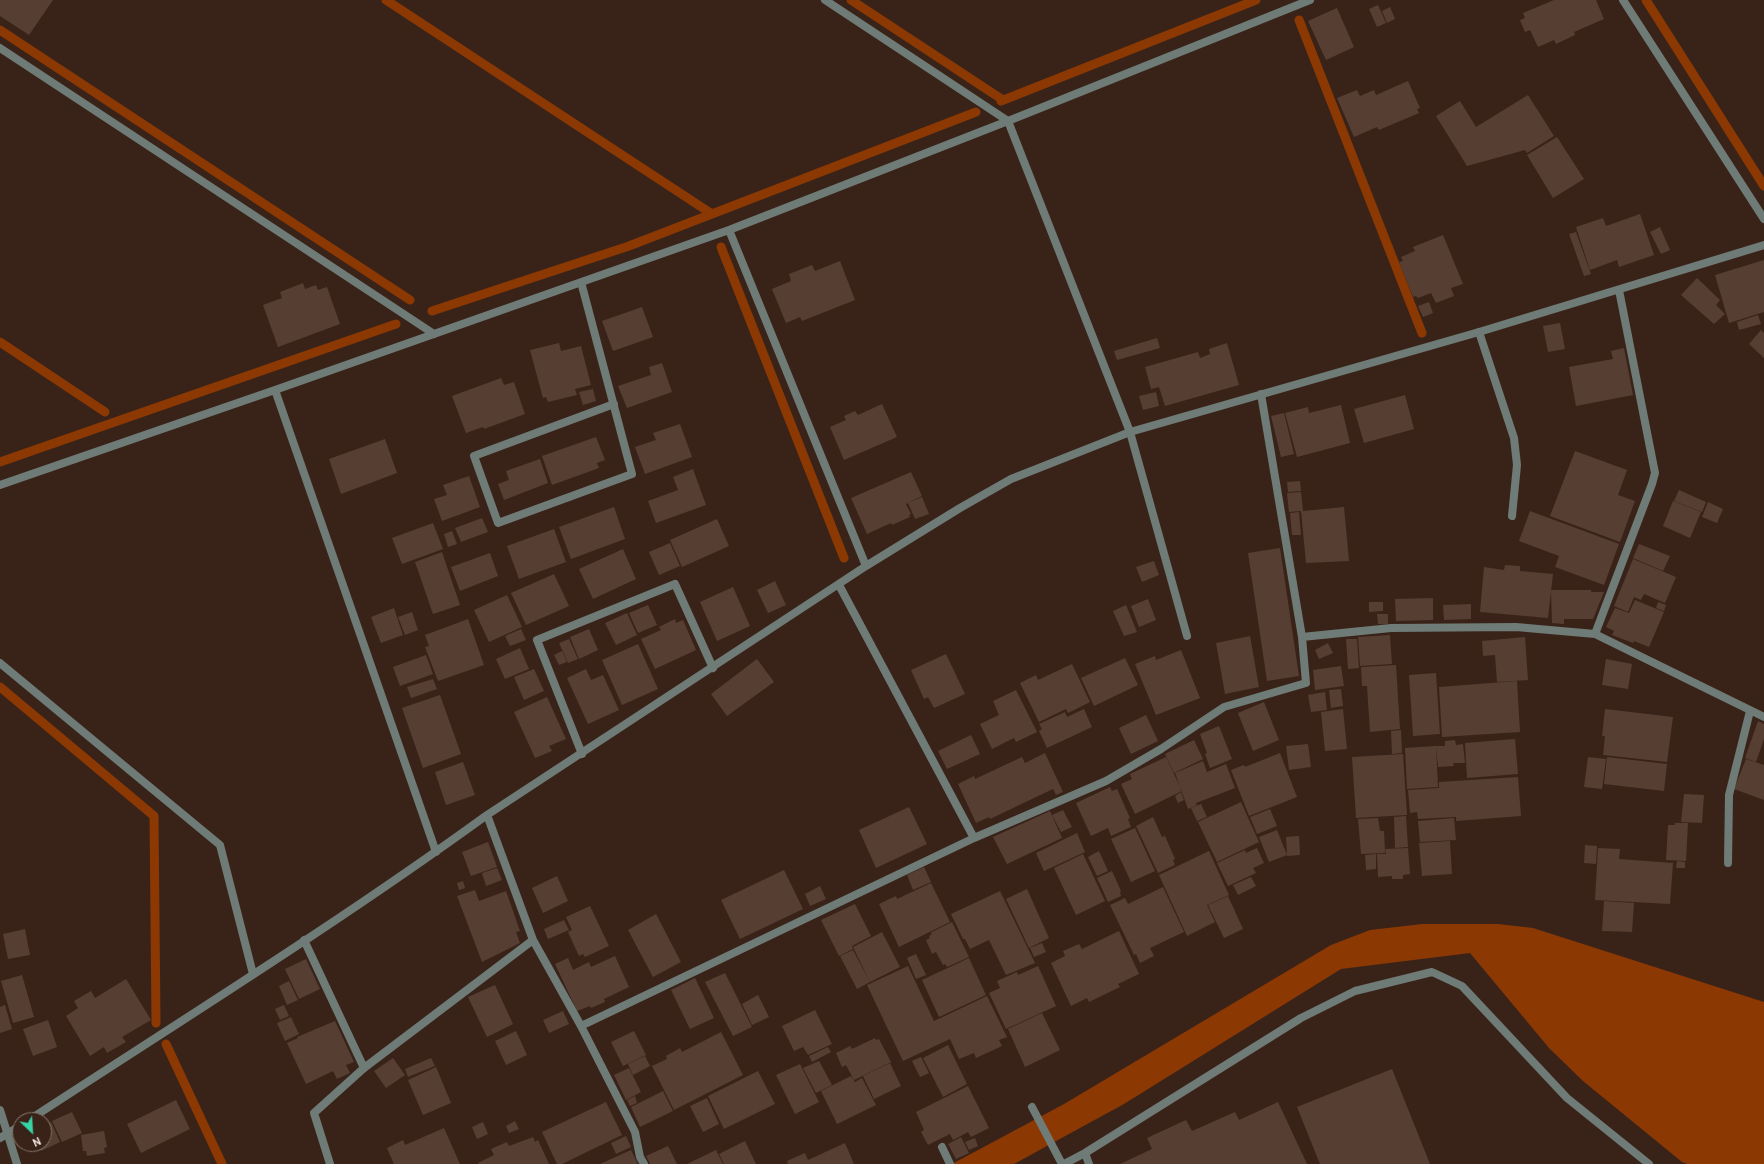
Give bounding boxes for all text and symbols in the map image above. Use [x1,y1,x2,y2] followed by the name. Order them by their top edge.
[12,1112,52,1152] north arrow
[30,1134,43,1150] text: N

